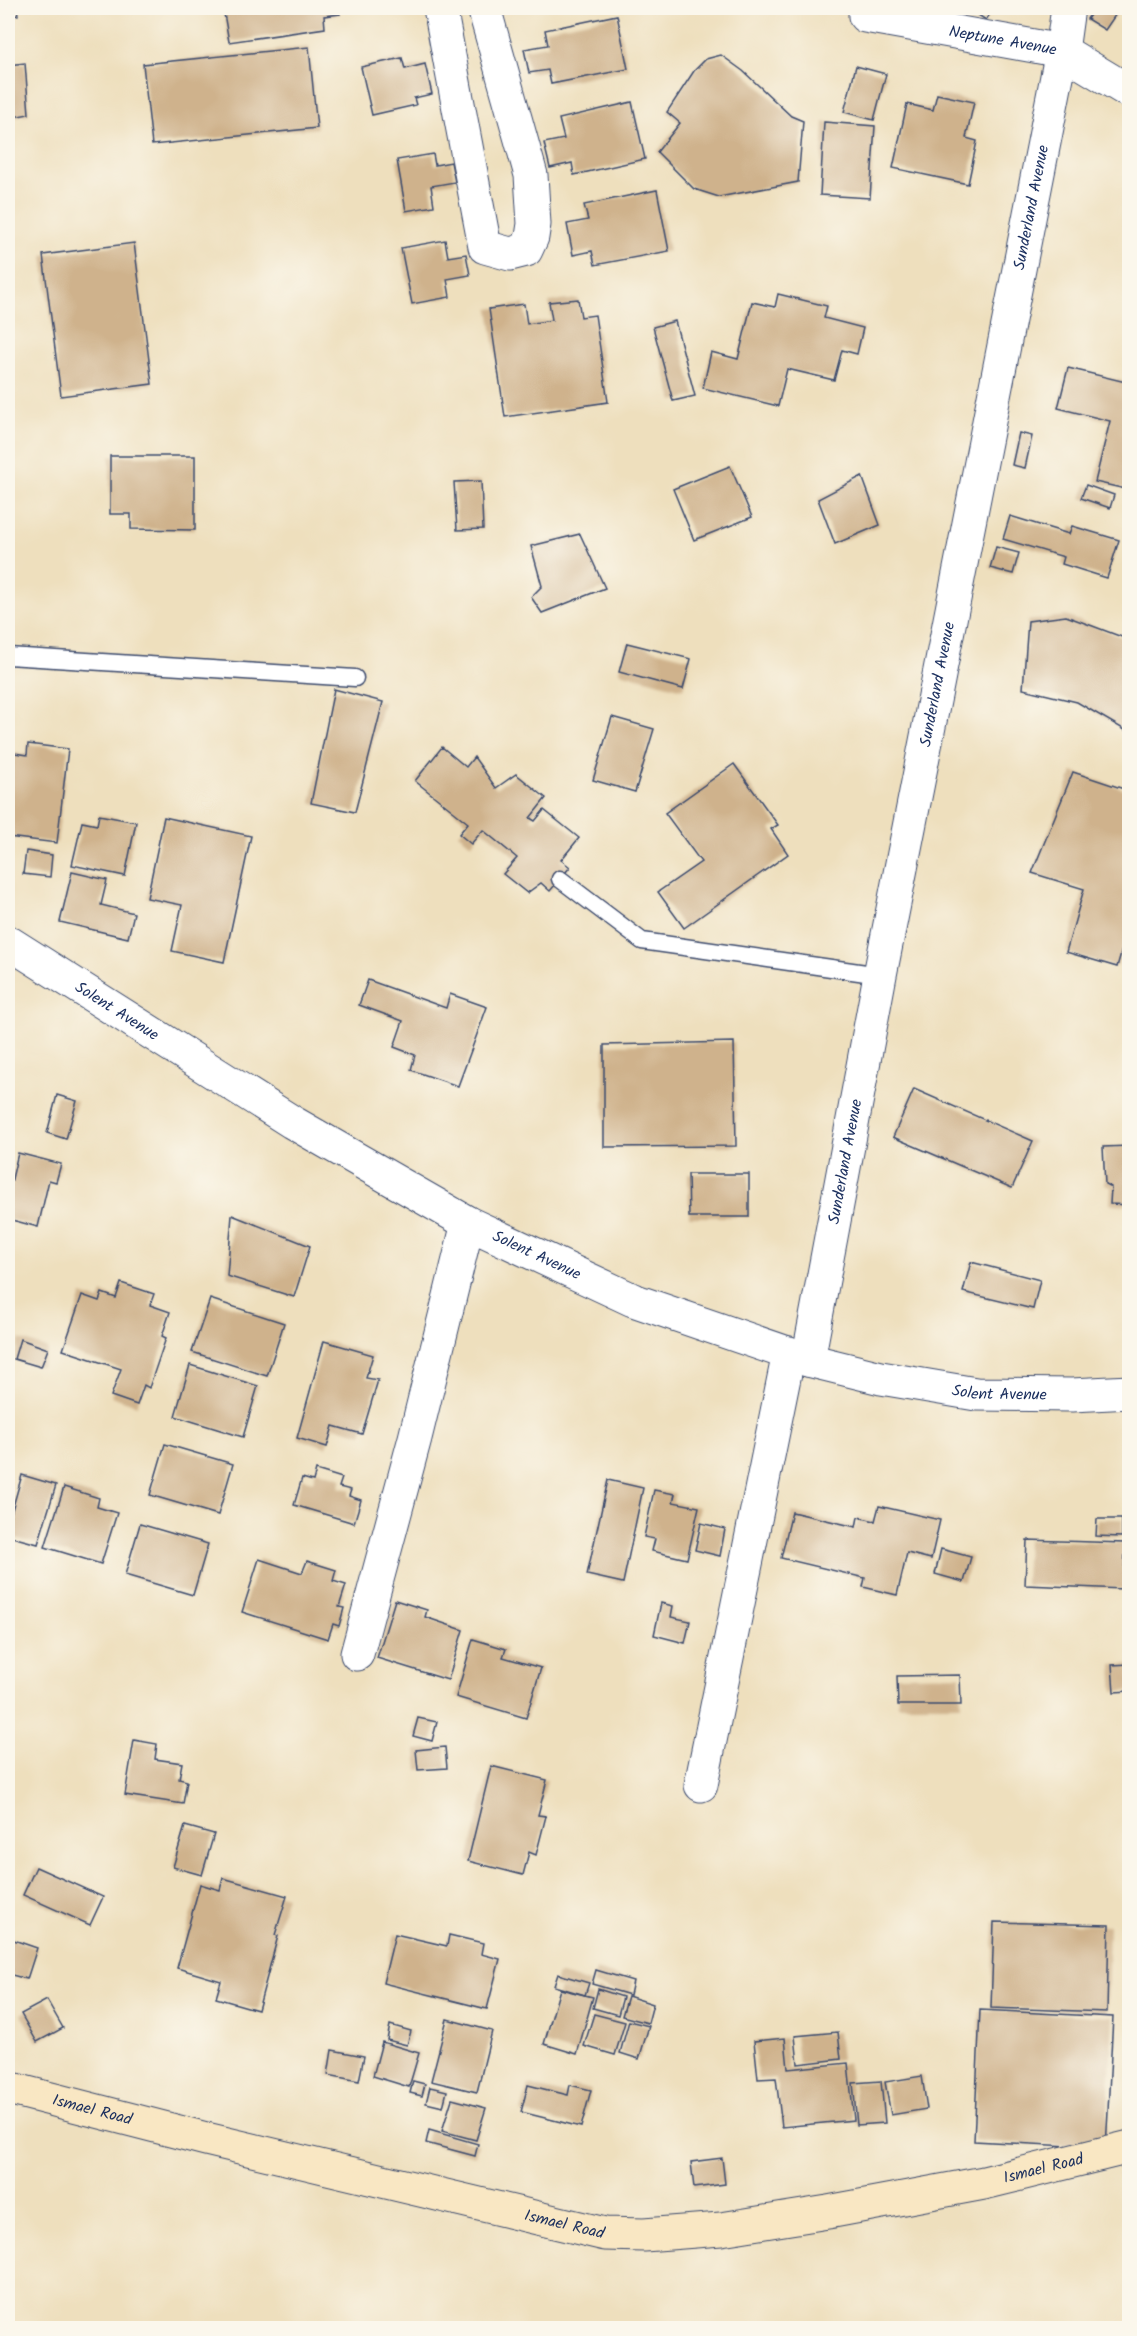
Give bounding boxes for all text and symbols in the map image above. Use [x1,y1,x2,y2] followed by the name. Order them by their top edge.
[947,19,1059,62] street label: Neptune Avenue
[1007,143,1056,272] street label: Sunderland Avenue
[913,620,962,749] street label: Sunderland Avenue
[70,975,164,1047] street label: Solent Avenue
[821,1097,869,1226] street label: Sunderland Avenue
[488,1224,585,1287] street label: Solent Avenue
[950,1378,1047,1407] street label: Solent Avenue
[50,2087,136,2132] street label: Ismael Road
[1001,2146,1087,2190] street label: Ismael Road
[522,2203,608,2246] street label: Ismael Road

